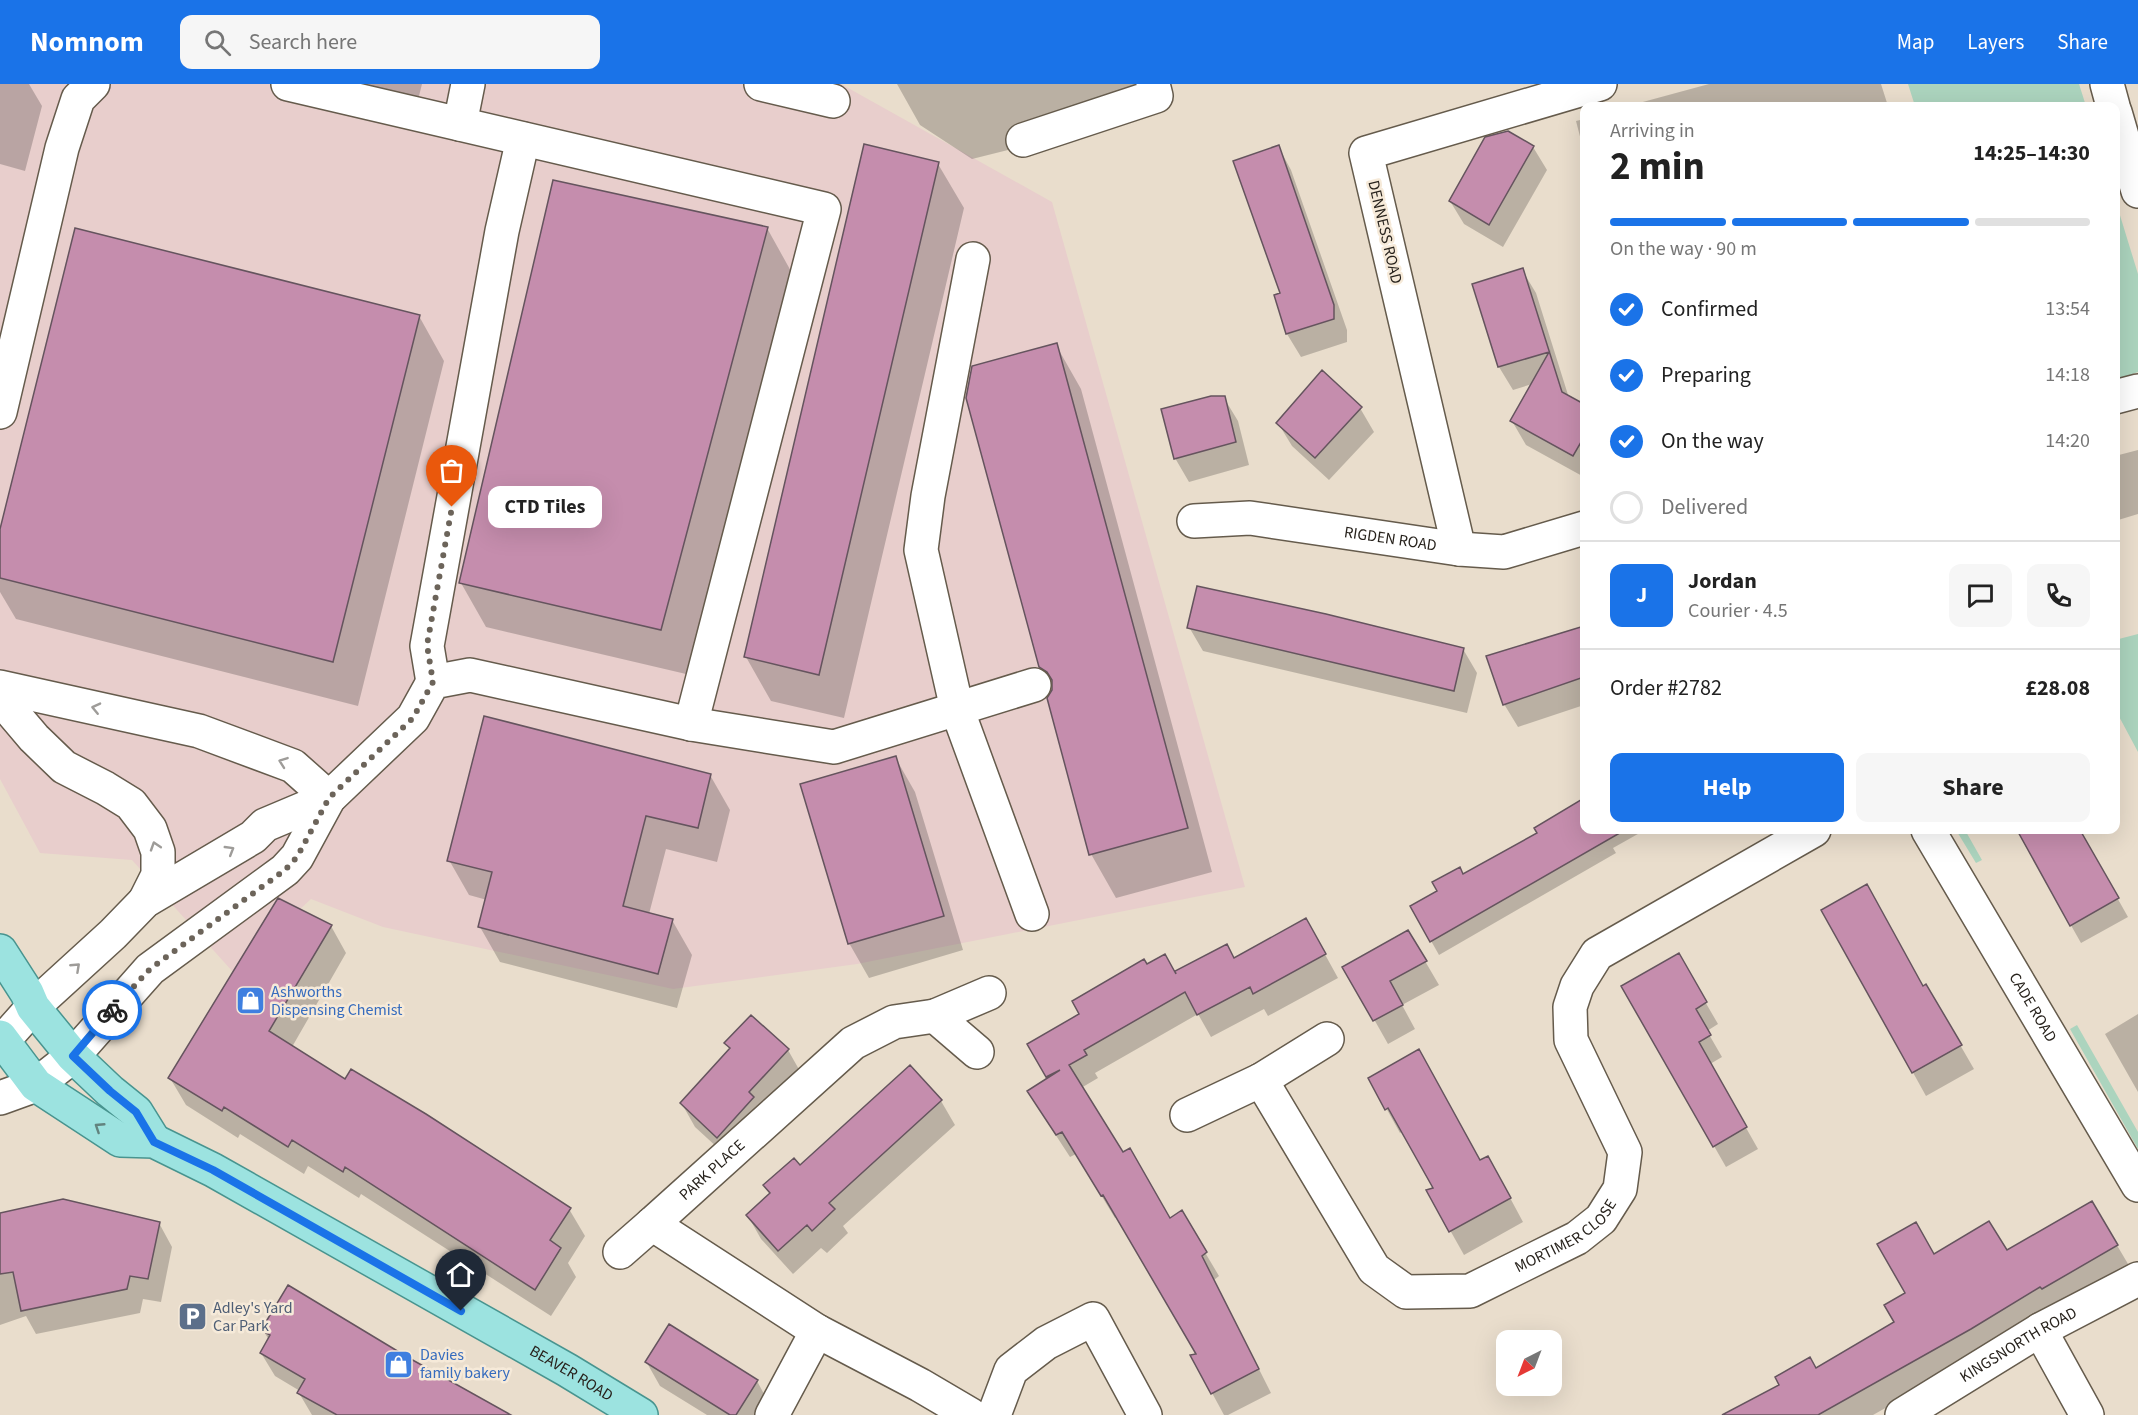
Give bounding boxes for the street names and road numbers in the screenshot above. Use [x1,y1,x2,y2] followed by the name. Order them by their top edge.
[1362,178,1408,286] street label: DENNESS ROAD
[1343,521,1438,557] street label: RIGDEN ROAD
[2004,968,2062,1046] street label: CADE ROAD
[674,1134,750,1205] street label: PARK PLACE
[1511,1195,1622,1278] street label: MORTIMER CLOSE
[1956,1302,2081,1388] street label: KINGSNORTH ROAD
[525,1340,617,1406] street label: BEAVER ROAD

